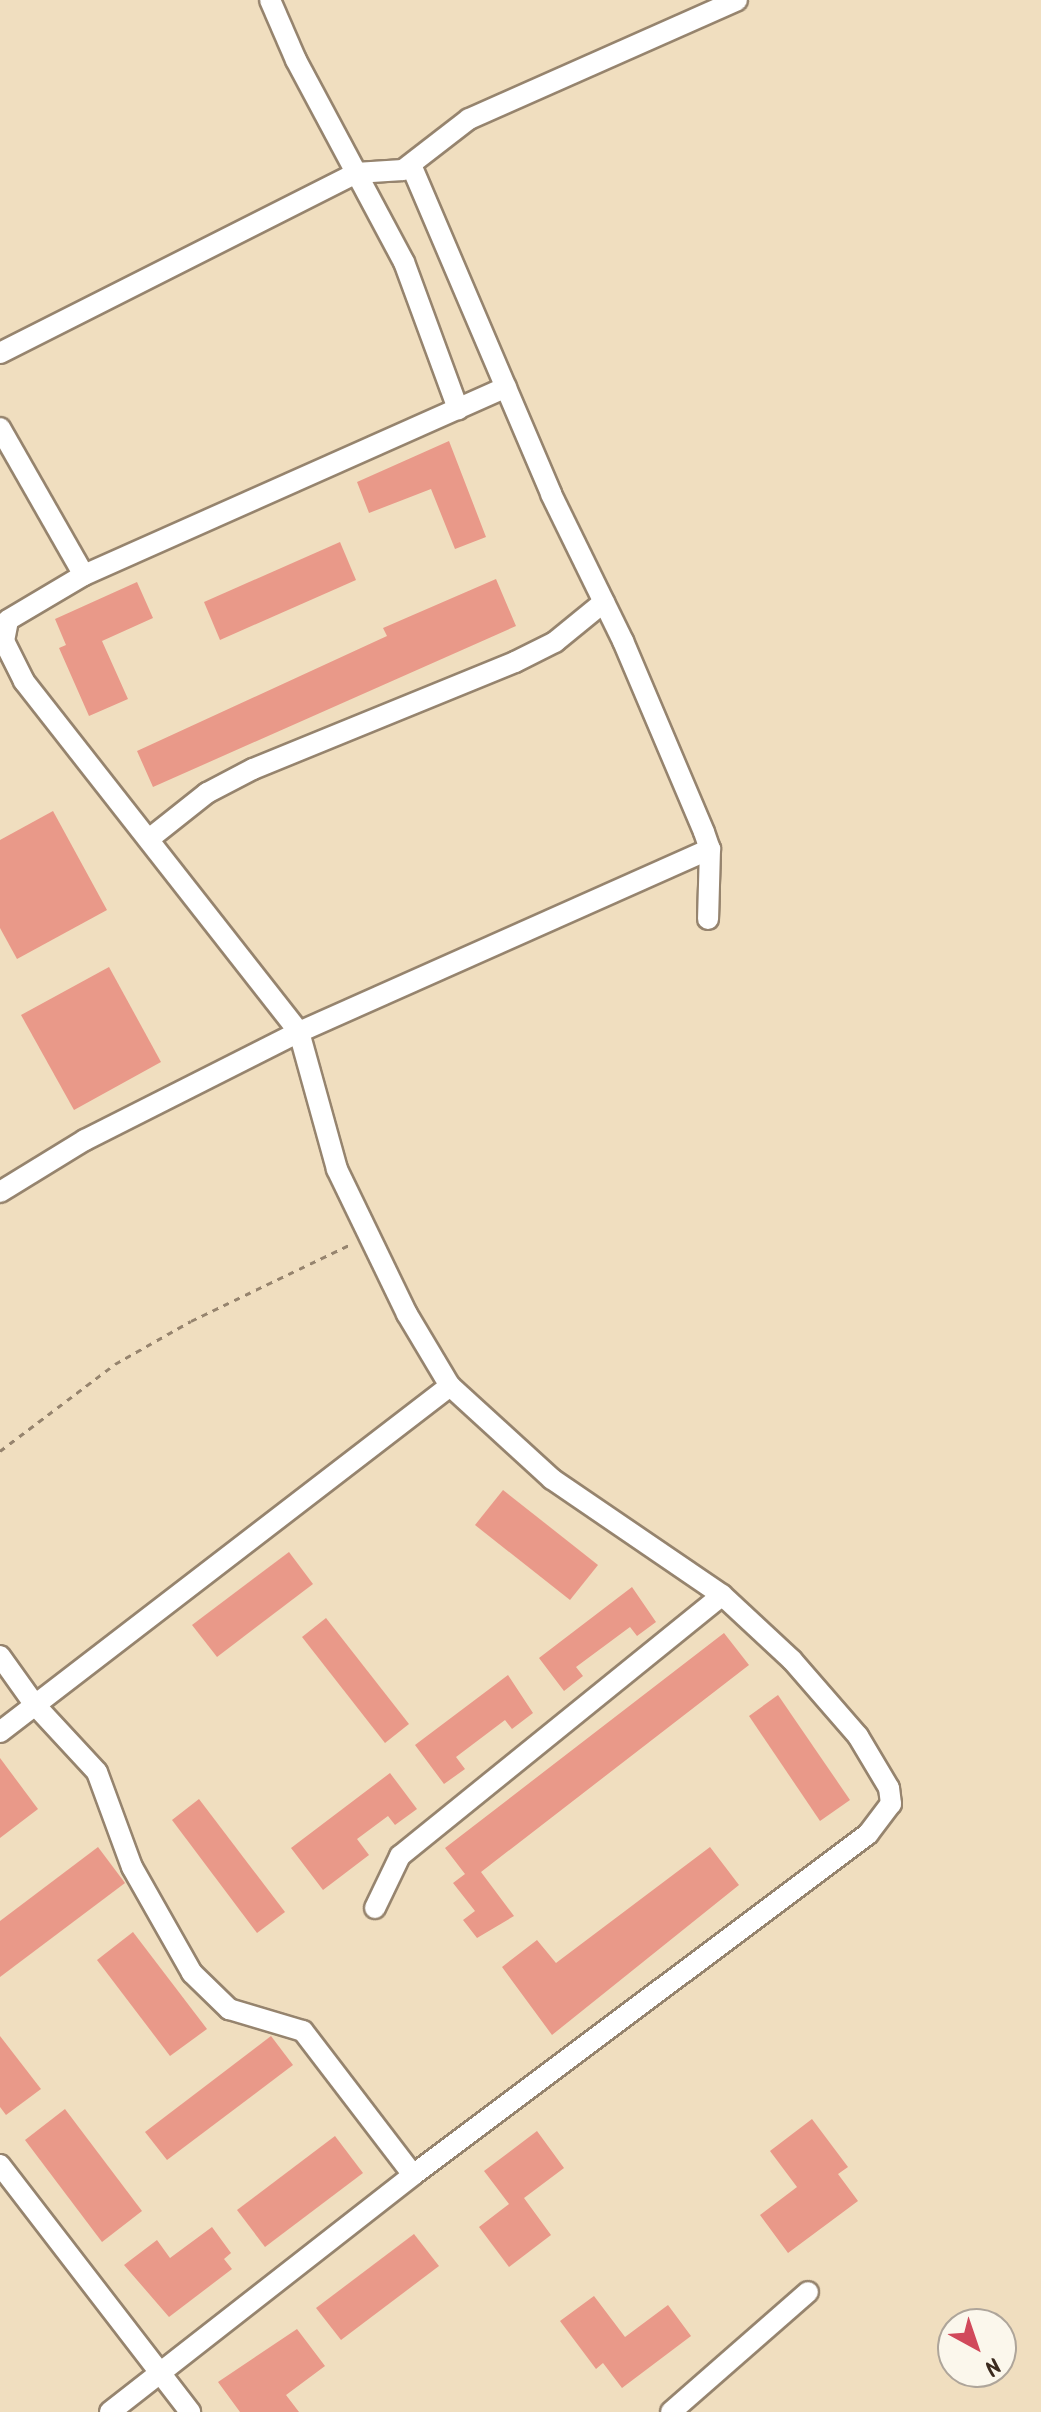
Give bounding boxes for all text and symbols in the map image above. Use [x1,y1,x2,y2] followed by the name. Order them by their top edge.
[937,2308,1017,2388] north arrow
[975,2347,1008,2383] text: N

